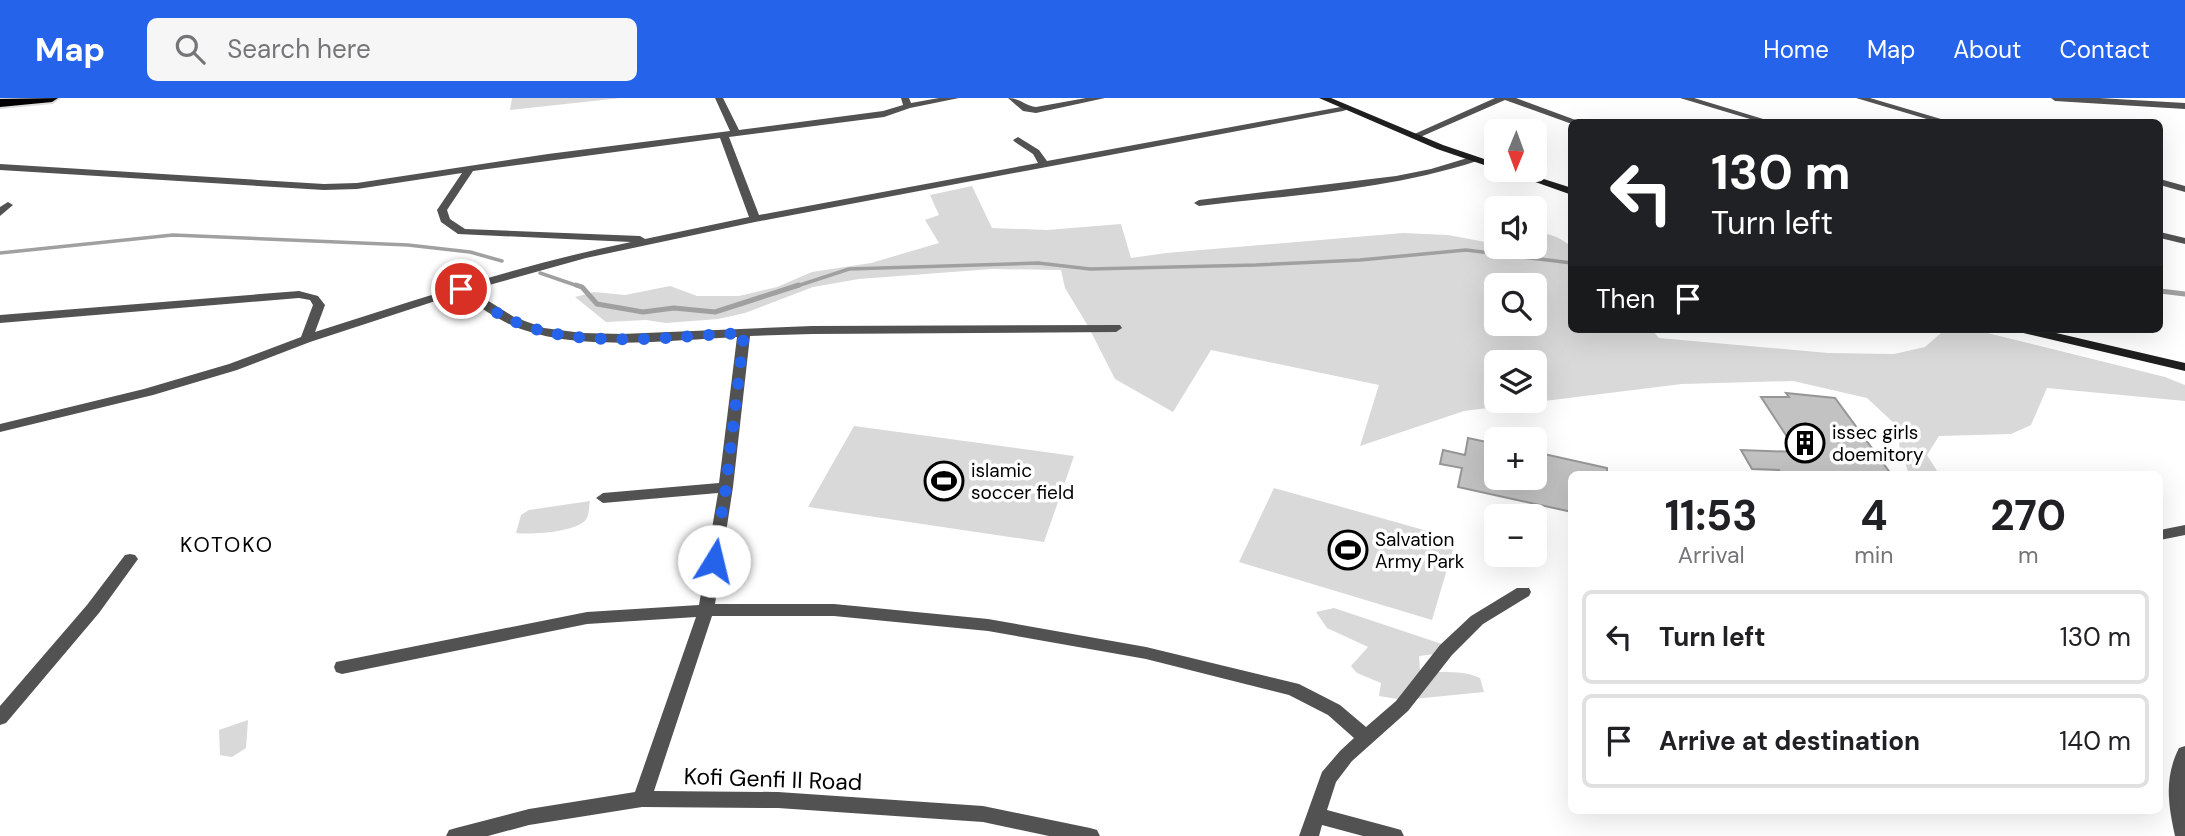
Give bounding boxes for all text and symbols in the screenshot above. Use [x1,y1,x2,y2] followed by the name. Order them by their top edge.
[147,18,637,81] search box
[35,28,105,71] text: Map
[171,30,209,68] icon: search
[227,32,371,66] text: Search here
[1763,34,1829,65] text: Home
[1867,34,1915,65] text: Map
[1953,34,2022,65] text: About
[2060,34,2150,65] text: Contact
[1484,119,1547,182] north arrow
[1484,119,1547,567] map controls
[1711,140,1851,204] text: 130 m
[1596,147,1687,238] icon: left
[1484,196,1547,259] button: sound
[1711,202,1833,244] text: Turn left
[431,259,491,319] pin
[442,270,480,308] icon: arrive
[1484,273,1547,336] button: search
[1669,280,1707,318] icon: arrive
[1596,282,1655,316] text: Then
[1484,350,1547,413] button: layers
[1832,420,1924,467] place label: issec girls doemitory
[1784,422,1826,464] building icon: issec girls doemitory
[1484,427,1547,490] button: +
[971,458,1074,505] place label: islamic soccer field
[923,460,965,502] sports icon: islamic soccer field
[1665,488,1758,543] text: 11:53
[1860,488,1888,543] text: 4
[1990,488,2066,543] text: 270
[1484,504,1547,567] button: −
[677,524,751,598] position arrow
[1375,527,1465,574] place label: Salvation Army Park
[1327,529,1369,571] sports icon: Salvation Army Park
[180,531,274,559] district label: KOTOKO
[1678,540,1745,570] text: Arrival
[1854,540,1894,570] text: min
[2018,540,2039,570] text: m
[1600,618,1638,656] icon: left
[1659,620,1766,654] text: Turn left
[2060,620,2131,654] text: 130 m
[1600,722,1638,760] icon: arrive
[1659,724,1920,758] text: Arrive at destination
[2059,724,2131,758] text: 140 m
[683,761,863,797] street label: Kofi Genfi II Road

